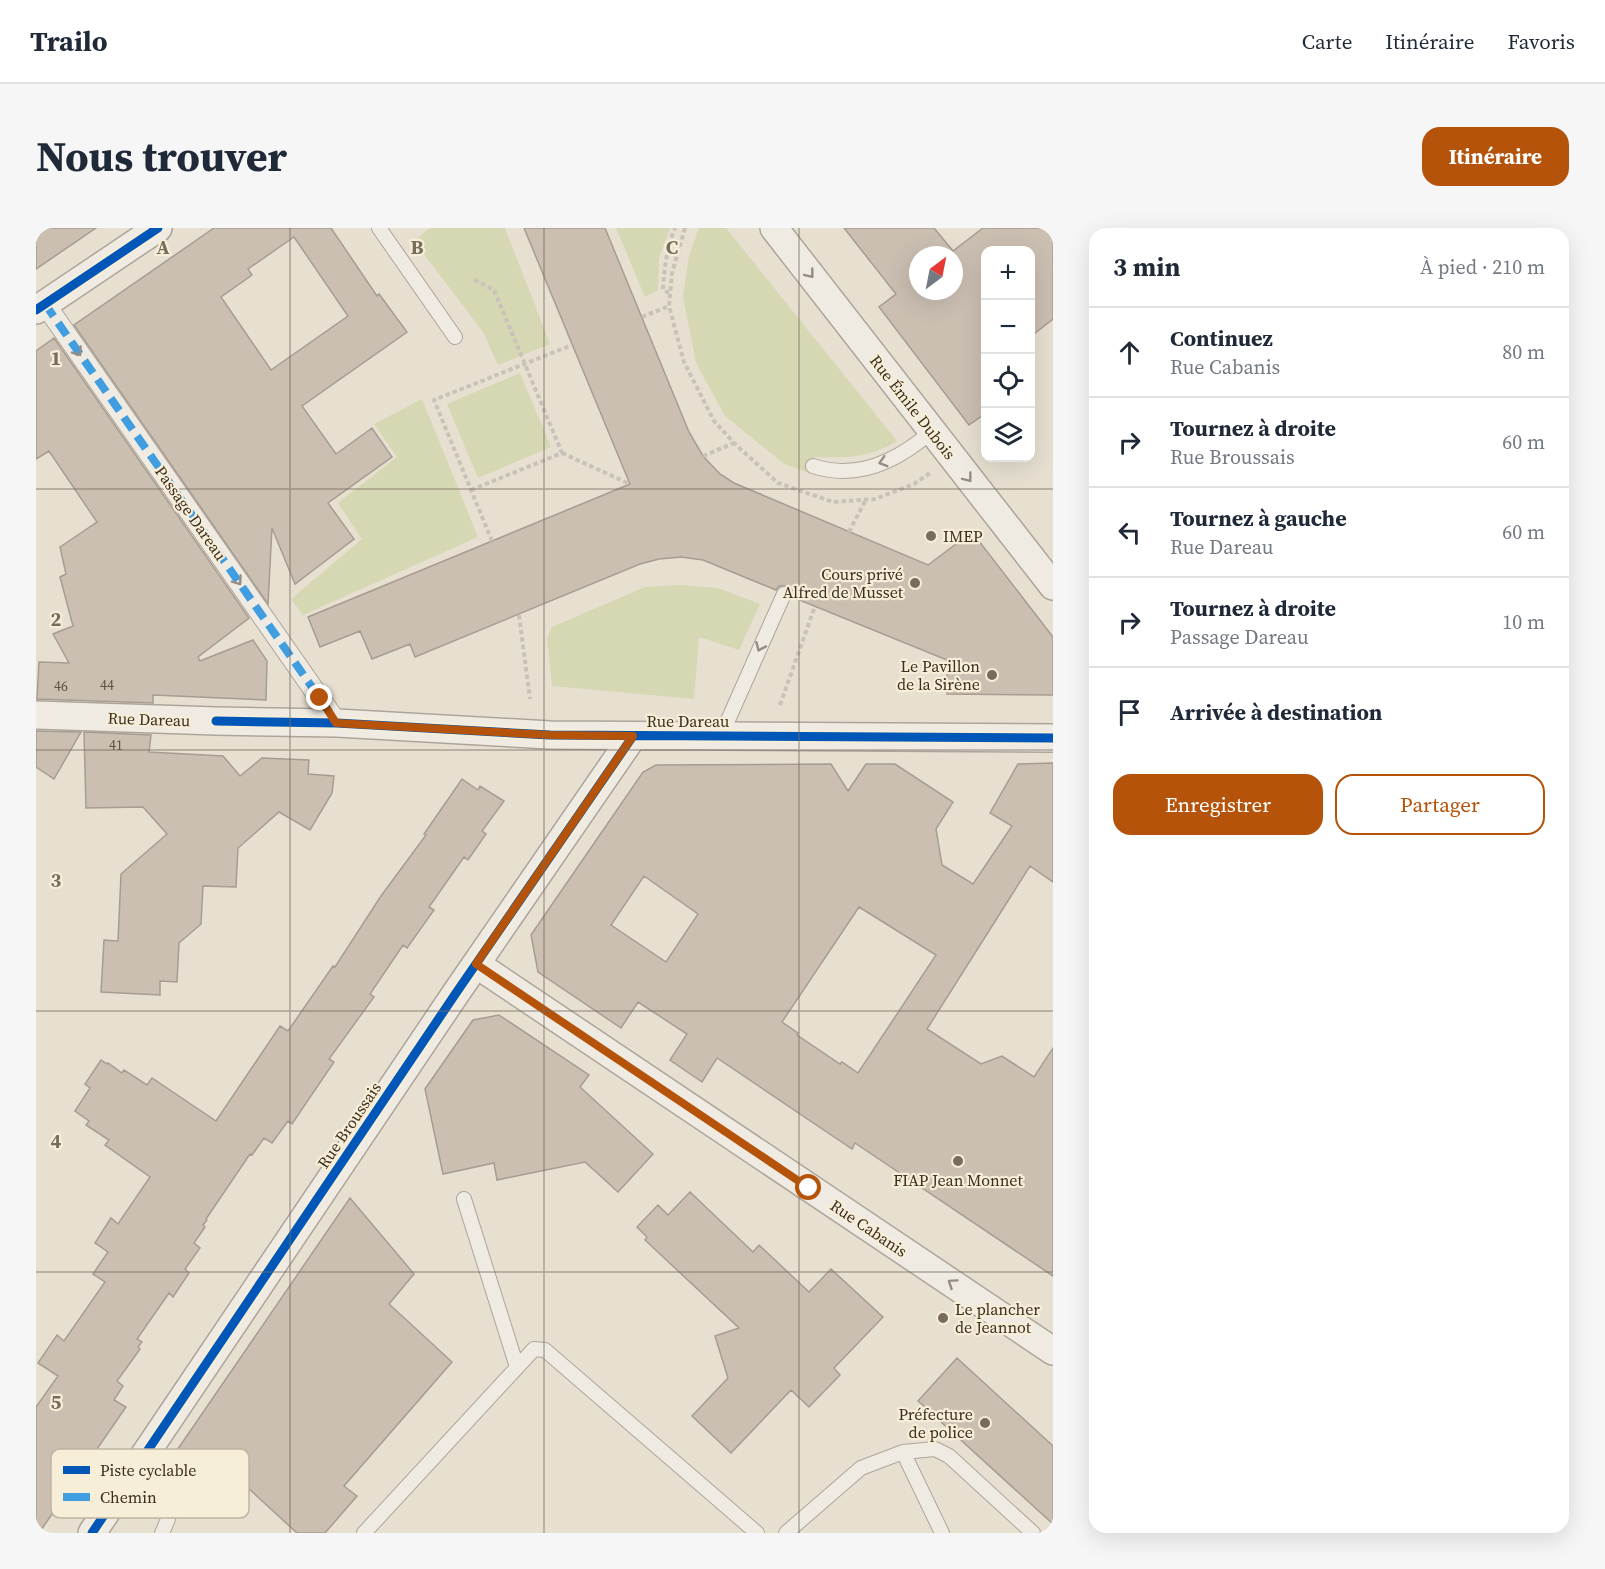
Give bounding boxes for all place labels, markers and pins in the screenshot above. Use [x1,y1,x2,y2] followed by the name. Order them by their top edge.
[943,525,983,547] place label: IMEP
[924,529,938,543] marker: IMEP
[783,563,904,603] place label: Cours privé Alfred de Musset
[908,576,922,590] marker: Cours privé Alfred de Musset
[897,655,980,695] place label: Le Pavillon de la Sirène
[985,668,999,682] marker: Le Pavillon de la Sirène
[951,1154,965,1168] marker: FIAP Jean Monnet
[893,1169,1024,1191] place label: FIAP Jean Monnet
[955,1298,1040,1338] place label: Le plancher de Jeannot
[936,1311,950,1325] marker: Le plancher de Jeannot
[898,1403,973,1443] place label: Préfecture de police
[978,1416,992,1430] marker: Préfecture de police

